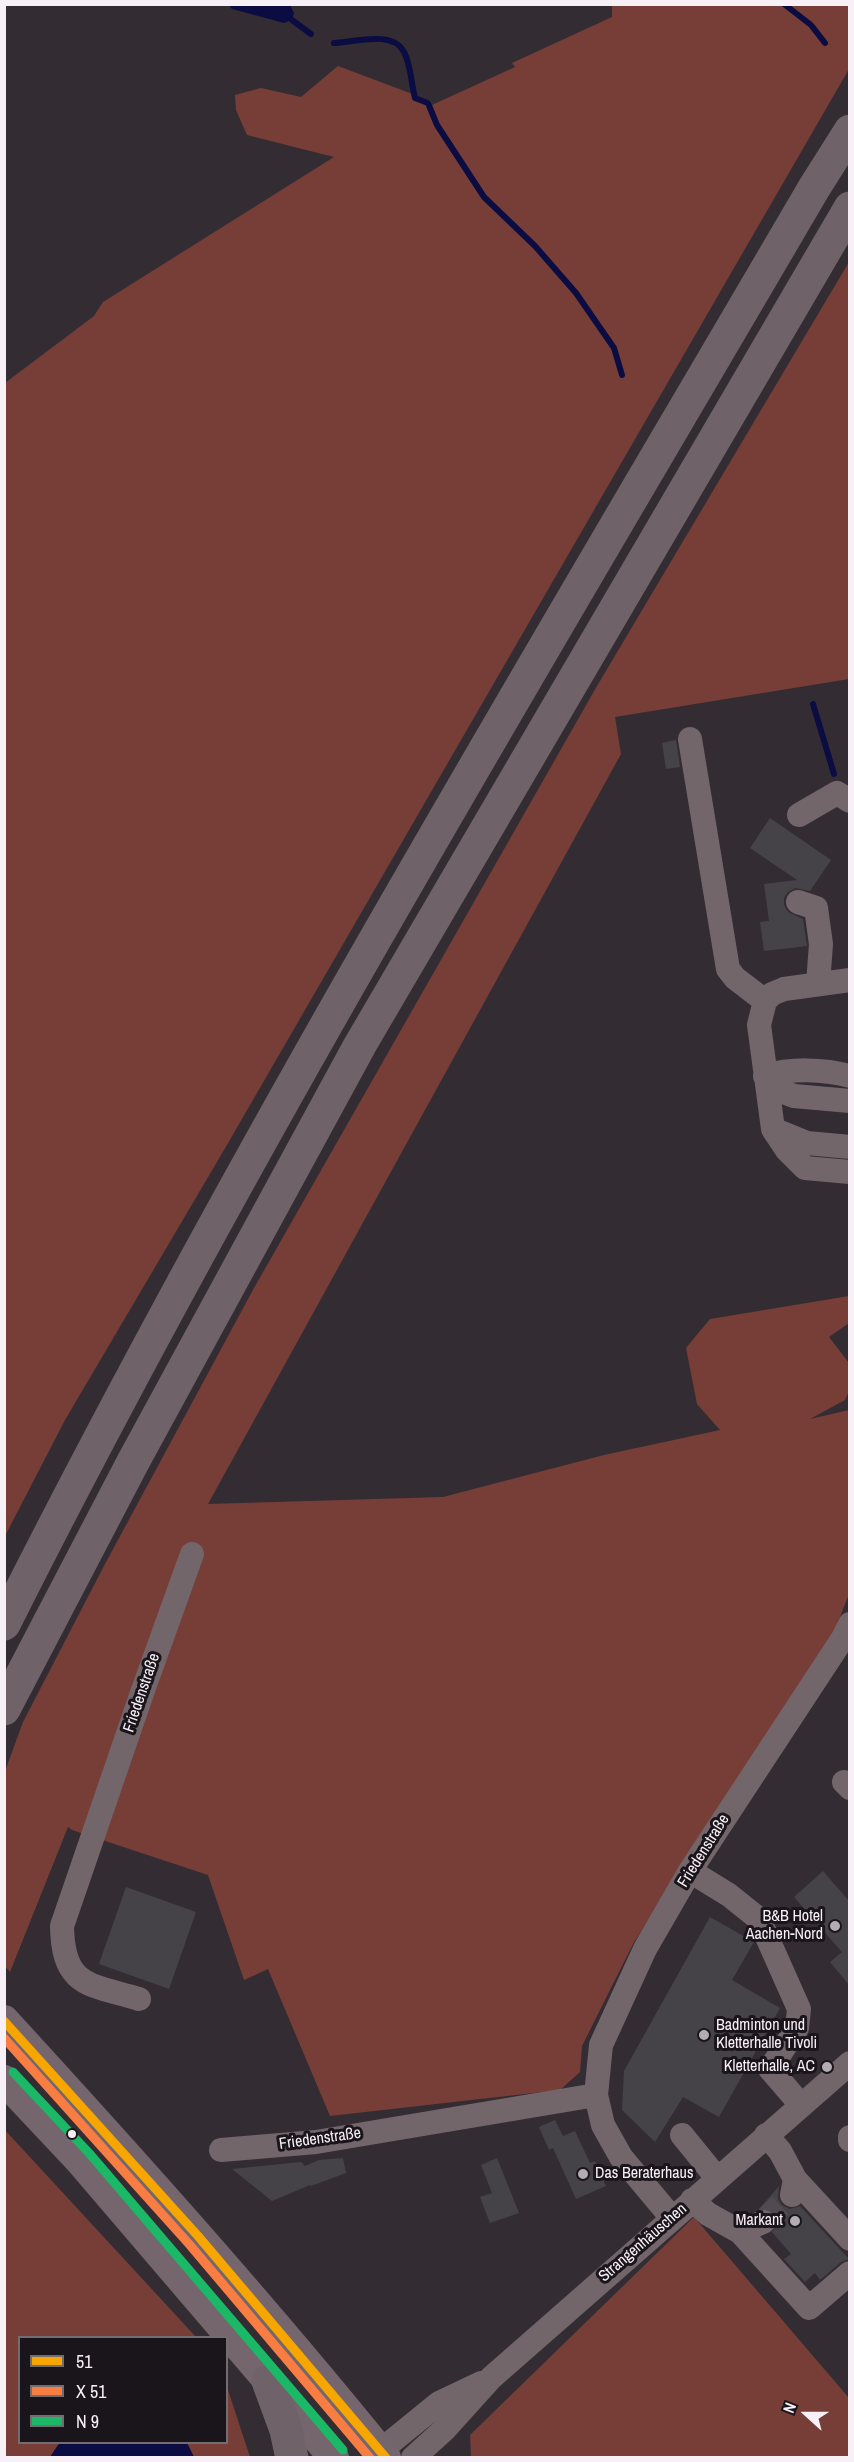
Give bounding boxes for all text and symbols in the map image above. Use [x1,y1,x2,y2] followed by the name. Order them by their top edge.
[120,1651,164,1735] street label: Friedenstraße
[674,1811,734,1891] street label: Friedenstraße
[746,1907,823,1945] place label: B&B Hotel Aachen-Nord
[828,1919,842,1933] marker: B&B Hotel Aachen-Nord
[716,2016,817,2054] place label: Badminton und Kletterhalle Tivoli
[697,2028,711,2042] marker: Badminton und Kletterhalle Tivoli
[724,2057,815,2077] place label: Kletterhalle, AC
[820,2060,834,2074] marker: Kletterhalle, AC
[278,2124,362,2154] street label: Friedenstraße
[66,2128,78,2140] unlabelled marker
[595,2164,693,2184] place label: Das Beraterhaus
[576,2167,590,2181] marker: Das Beraterhaus
[595,2200,691,2286] street label: Strangenhäuschen
[736,2211,783,2231] place label: Markant
[788,2214,802,2228] marker: Markant
[18,2336,228,2444] legend
[76,2349,92,2374] text: 51
[76,2379,106,2404] text: X 51
[776,2384,836,2444] north arrow
[777,2399,801,2416] text: N
[76,2409,99,2434] text: N 9

